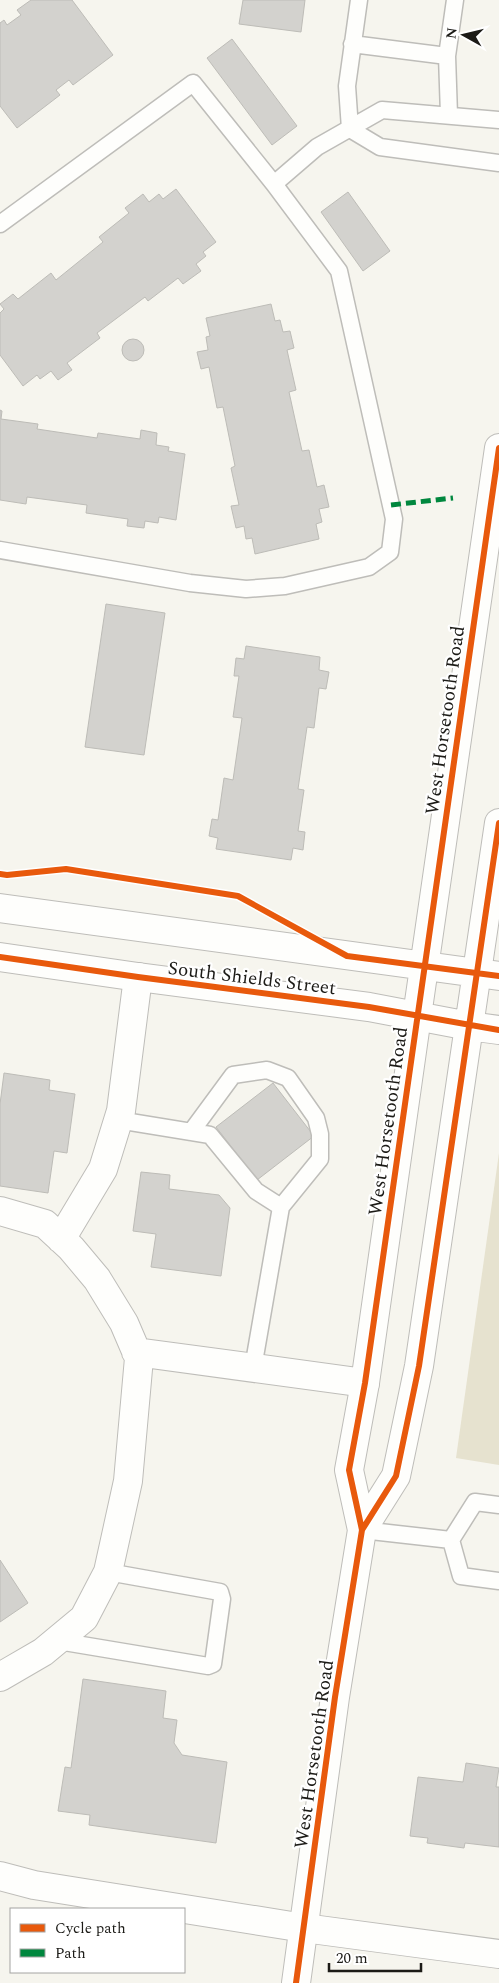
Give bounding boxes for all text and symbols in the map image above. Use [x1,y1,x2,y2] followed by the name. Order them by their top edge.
[439,10,489,60] north arrow
[440,26,463,40] text: N
[418,624,473,816] street label: West Horsetooth Road
[166,954,338,1003] street label: South Shields Street
[361,1025,416,1217] street label: West Horsetooth Road
[287,1658,342,1850] street label: West Horsetooth Road
[10,1908,185,1973] legend
[55,1917,126,1940] text: Cycle path
[329,1940,422,1972] scale bar
[55,1942,86,1965] text: Path
[336,1947,368,1970] text: 20 m

